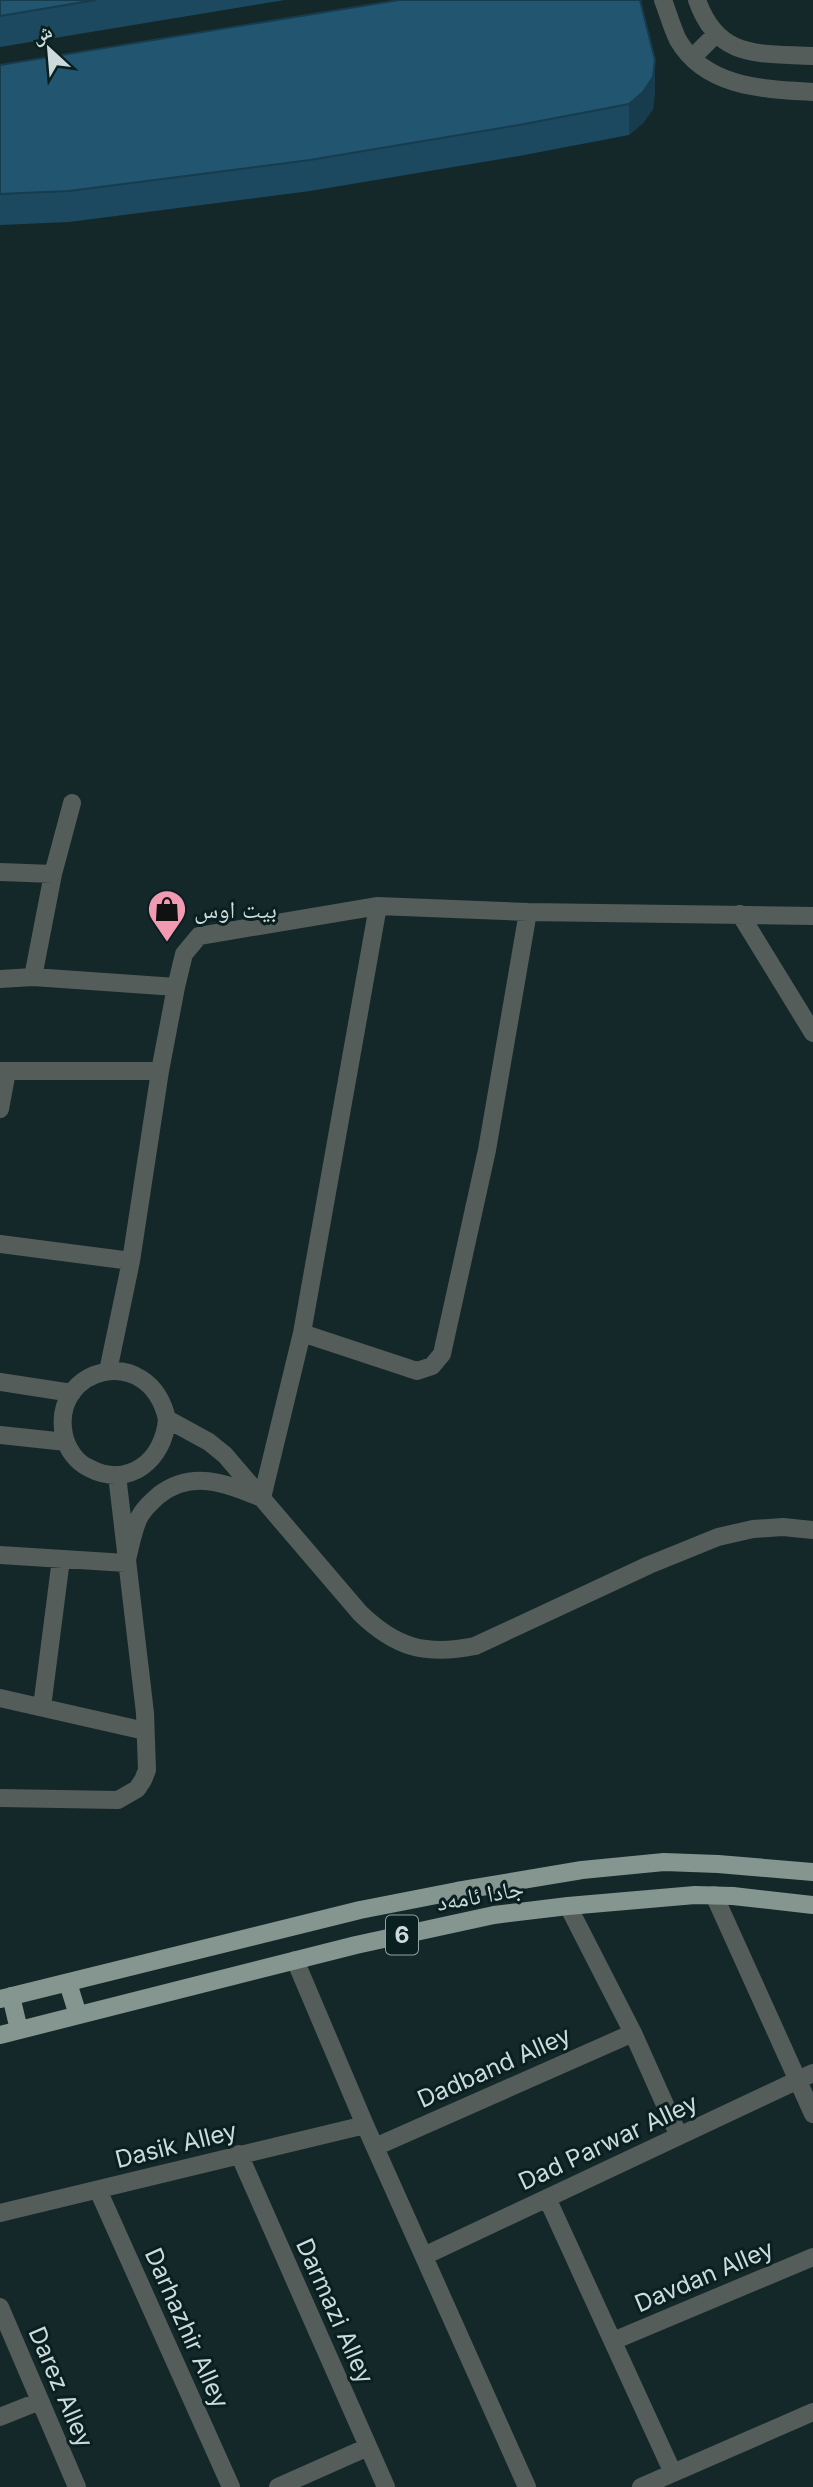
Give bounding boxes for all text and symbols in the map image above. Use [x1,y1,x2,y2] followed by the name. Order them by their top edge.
[14,14,84,84] north arrow
[28,19,56,49] text: ش
[146,888,188,943] shop icon: بيت اوس
[194,895,277,924] place label: بيت اوس
[434,1873,526,1917] street label: جادا ئامەد
[386,1916,418,1954] road number: 6
[413,2020,575,2114] street label: Dadband Alley
[514,2088,702,2196] street label: Dad Parwar Alley
[112,2116,240,2174] street label: Dasik Alley
[290,2234,380,2388] street label: Darmazi Alley
[630,2234,778,2318] street label: Davdan Alley
[139,2243,235,2413] street label: Darhazhir Alley
[23,2322,99,2452] street label: Darez Alley

